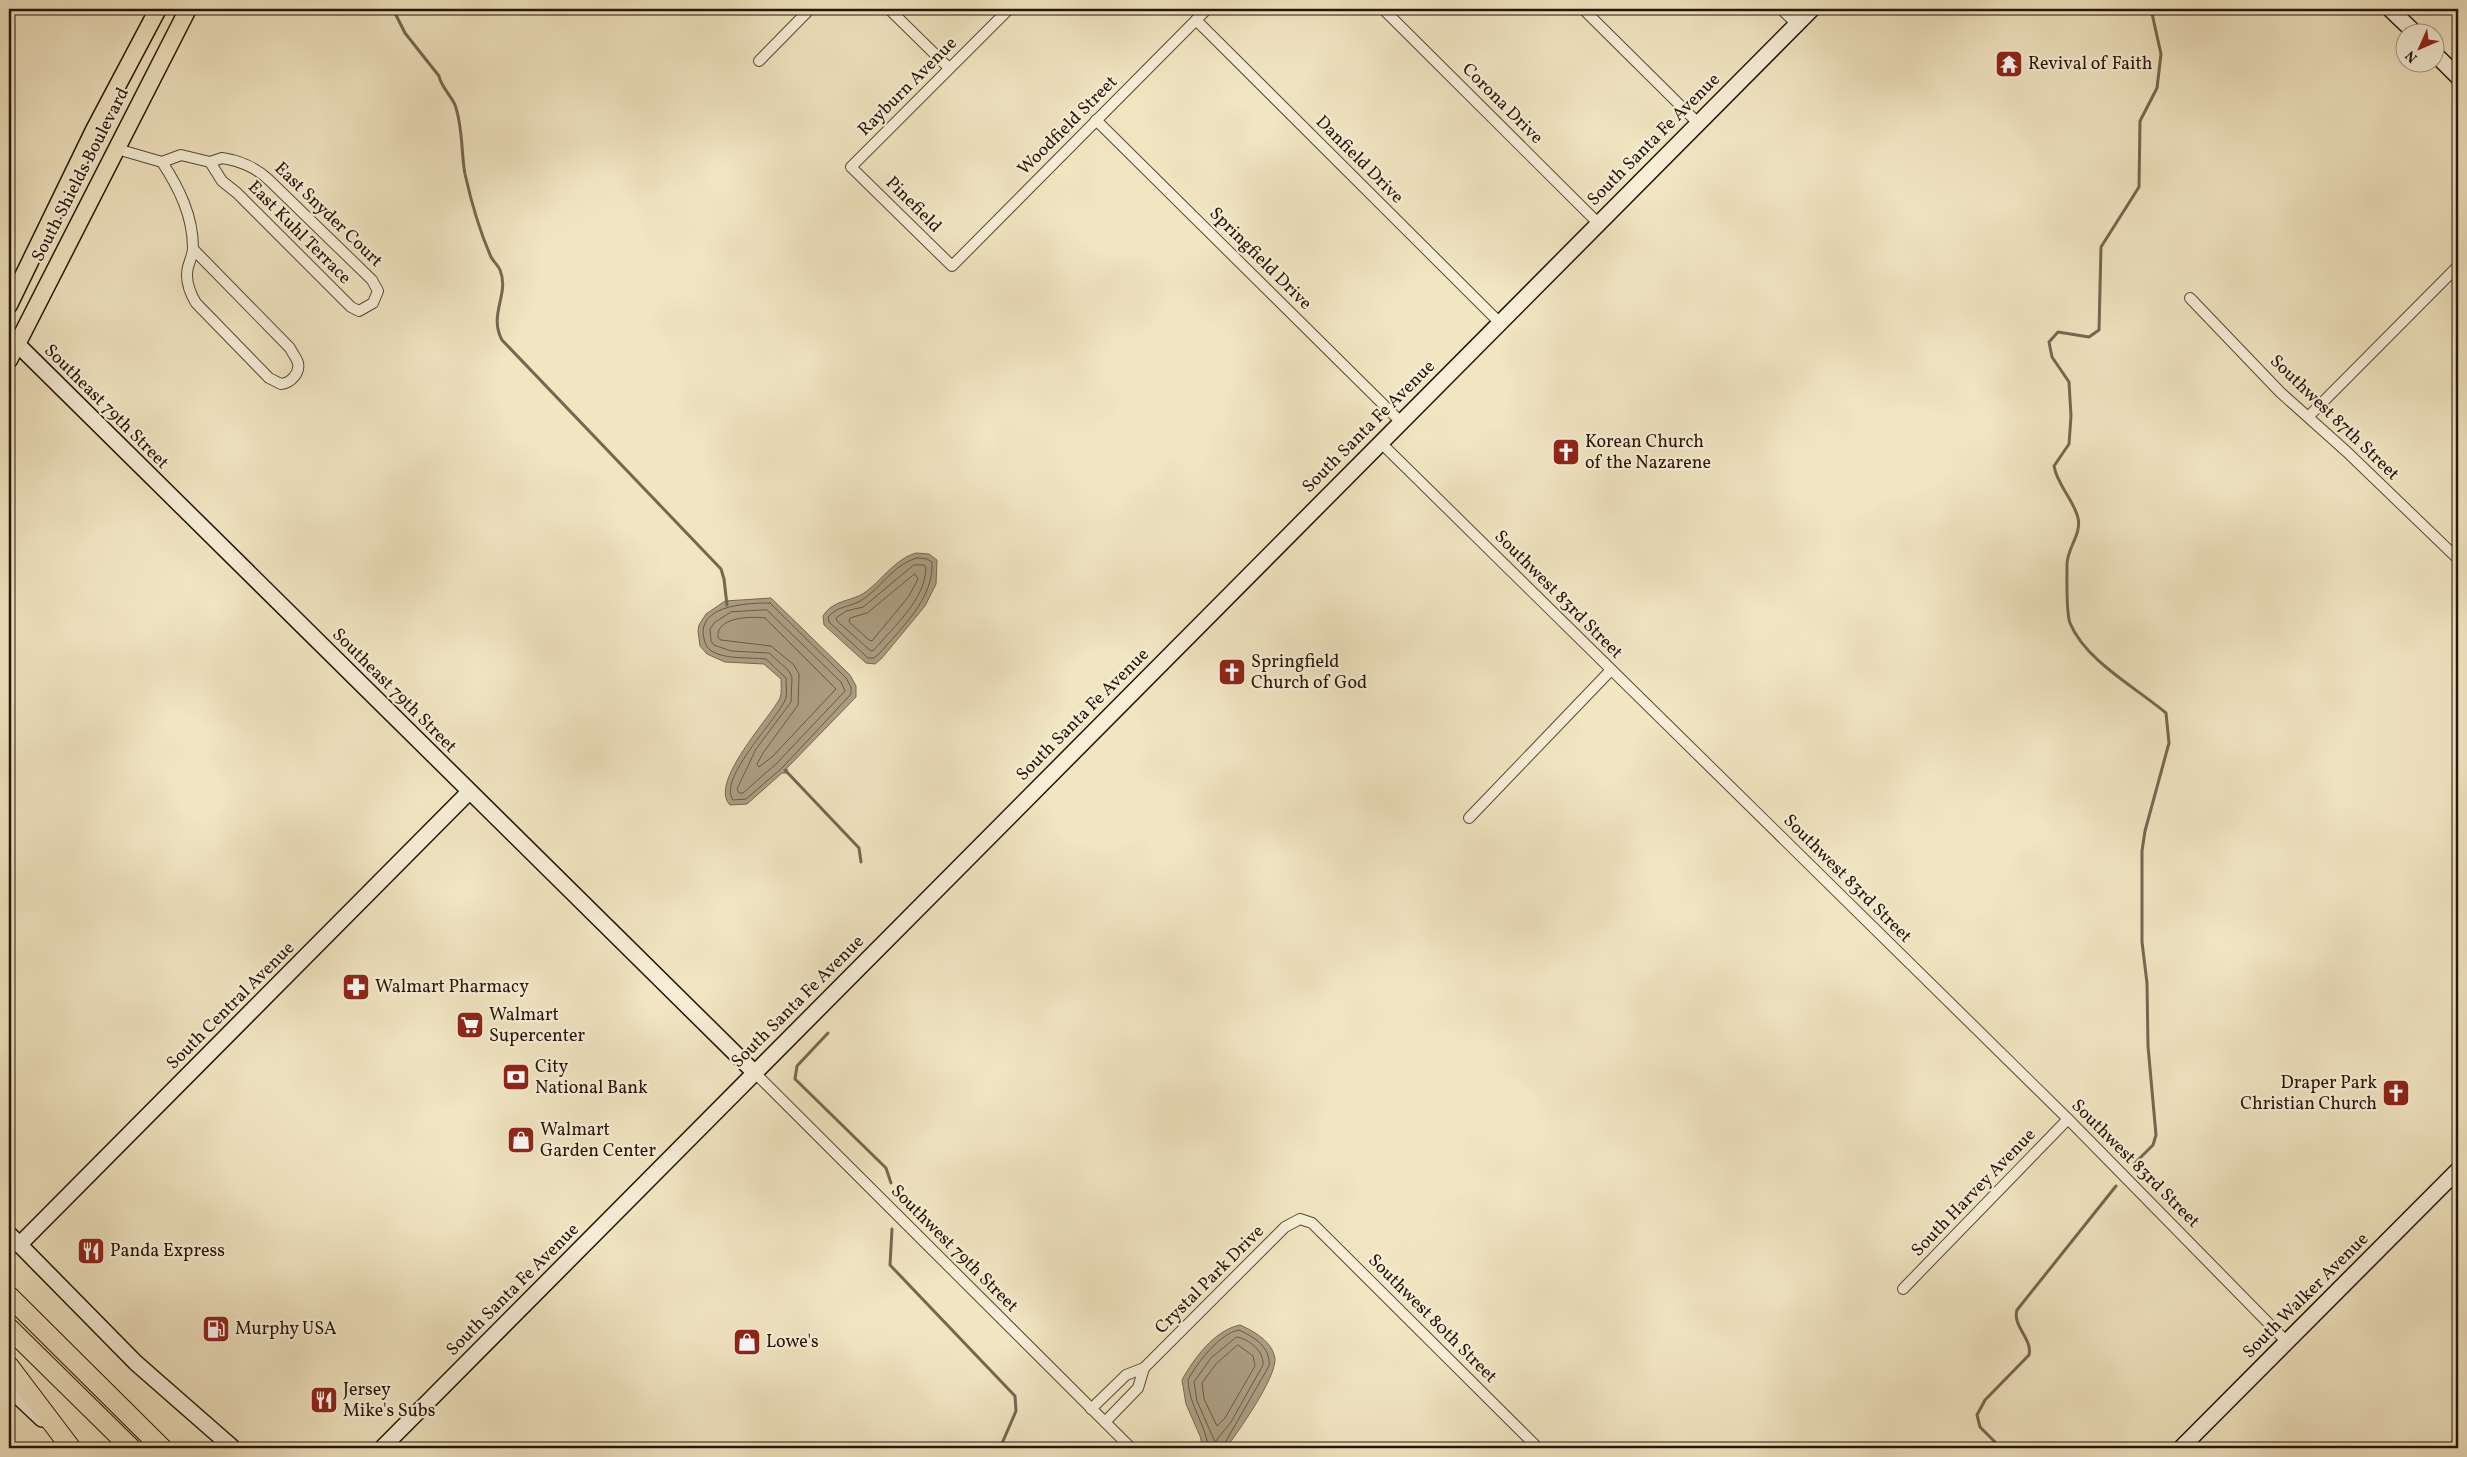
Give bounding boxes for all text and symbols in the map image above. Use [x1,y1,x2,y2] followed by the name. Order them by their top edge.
[2394,22,2444,72] north arrow
[853,32,963,142] street label: Rayburn Avenue
[2402,46,2422,66] text: N
[1994,49,2024,79] temple icon: Revival of Faith
[2028,52,2153,77] place label: Revival of Faith
[1456,58,1548,150] street label: Corona Drive
[1582,68,1726,212] street label: South Santa Fe Avenue
[1012,70,1124,182] street label: Woodfield Street
[26,84,136,266] street label: South Shields Boulevard
[1309,110,1409,210] street label: Danfield Drive
[268,157,388,273] street label: East Snyder Court
[879,171,947,239] street label: Pinefield
[242,176,356,290] street label: East Kuhl Terrace
[1203,202,1317,316] street label: Springfield Drive
[38,339,174,475] street label: Southeast 79th Street
[2264,349,2404,487] street label: Southwest 87th Street
[1297,355,1441,499] street label: South Santa Fe Avenue
[1585,430,1711,476] place label: Korean Church of the Nazarene
[1551,437,1581,467] church icon: Korean Church of the Nazarene
[1488,525,1628,665] street label: Southwest 83rd Street
[326,623,462,759] street label: Southeast 79th Street
[1011,643,1155,787] street label: South Santa Fe Avenue
[1251,650,1367,696] place label: Springfield Church of God
[1217,657,1247,687] church icon: Springfield Church of God
[1777,809,1917,949] street label: Southwest 83rd Street
[726,930,870,1074] street label: South Santa Fe Avenue
[161,936,301,1076] street label: South Central Avenue
[341,972,371,1002] pharmacy icon: Walmart Pharmacy
[375,975,529,1000] place label: Walmart Pharmacy
[489,1003,585,1049] place label: Walmart Supercenter
[455,1010,485,1040] supermarket icon: Walmart Supercenter
[535,1055,648,1101] place label: City National Bank
[501,1062,531,1092] bank icon: City National Bank
[2240,1071,2377,1117] place label: Draper Park Christian Church
[2381,1078,2411,1108] church icon: Draper Park Christian Church
[2065,1094,2205,1234] street label: Southwest 83rd Street
[540,1118,656,1164] place label: Walmart Garden Center
[1906,1123,2042,1263] street label: South Harvey Avenue
[506,1125,536,1155] shop icon: Walmart Garden Center
[884,1179,1024,1319] street label: Southwest 79th Street
[441,1218,585,1362] street label: South Santa Fe Avenue
[1150,1220,1270,1340] street label: Crystal Park Drive
[2237,1227,2375,1365] street label: South Walker Avenue
[76,1236,106,1266] restaurant icon: Panda Express
[110,1239,225,1264] place label: Panda Express
[1362,1249,1502,1389] street label: Southwest 80th Street
[201,1314,231,1344] fuel station icon: Murphy USA
[235,1317,337,1342] place label: Murphy USA
[732,1327,762,1357] shop icon: Lowe's
[766,1330,819,1355] place label: Lowe's
[343,1378,435,1424] place label: Jersey Mike's Subs
[309,1385,339,1415] restaurant icon: Jersey Mike's Subs

